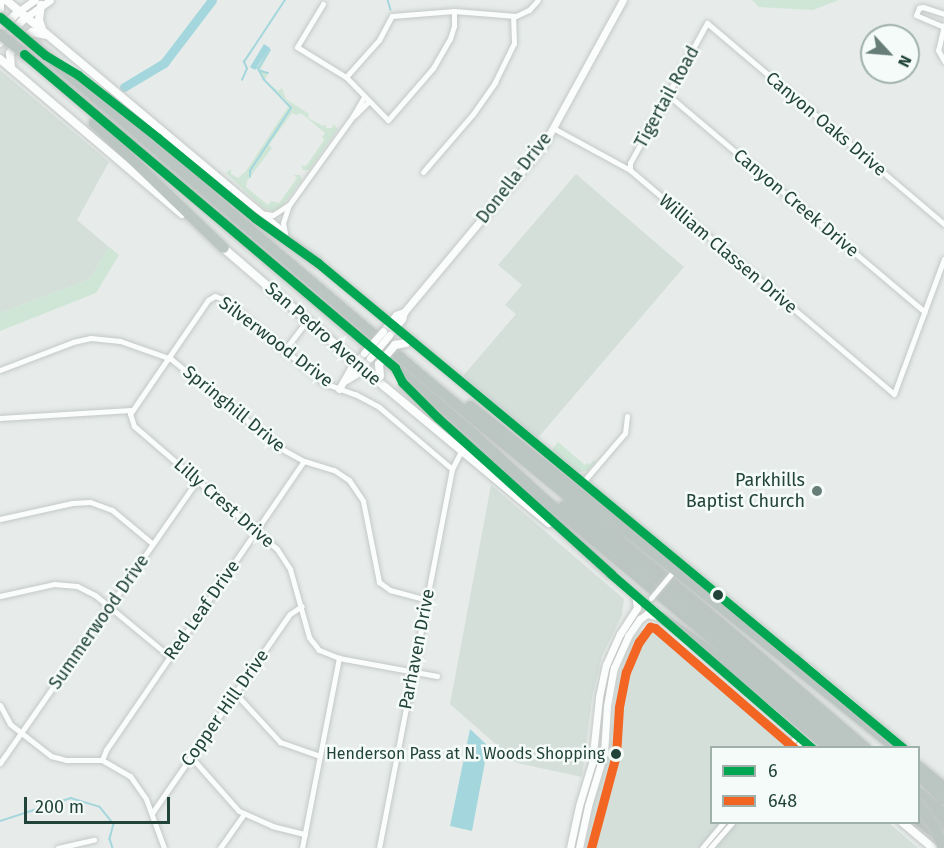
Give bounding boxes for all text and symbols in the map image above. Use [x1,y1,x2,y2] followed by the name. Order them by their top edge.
[860,24,920,84] north arrow
[630,42,704,152] street label: Tigertail Road
[894,52,916,70] text: N
[761,67,891,181] street label: Canyon Oaks Drive
[472,128,556,228] street label: Donella Drive
[729,144,863,262] street label: Canyon Creek Drive
[654,190,802,318] street label: William Classen Drive
[261,278,385,390] street label: San Pedro Avenue
[215,292,337,392] street label: Silverwood Drive
[178,361,290,457] street label: Springhill Drive
[169,454,279,552] street label: Lilly Crest Drive
[686,470,805,512] place label: Parkhills Baptist Church
[810,484,824,498] marker: Parkhills Baptist Church
[44,550,154,694] street label: Summerwood Drive
[160,556,244,664] street label: Red Leaf Drive
[395,587,439,711] street label: Parhaven Drive
[712,589,724,601] unlabelled marker
[177,645,273,771] street label: Copper Hill Drive
[326,744,605,764] place label: Henderson Pass at N. Woods Shopping
[710,746,920,824] legend
[610,748,622,760] marker: Henderson Pass at N. Woods Shopping
[768,760,778,782] text: 6
[27,785,172,823] scale bar
[768,790,797,812] text: 648
[35,796,84,818] text: 200 m

